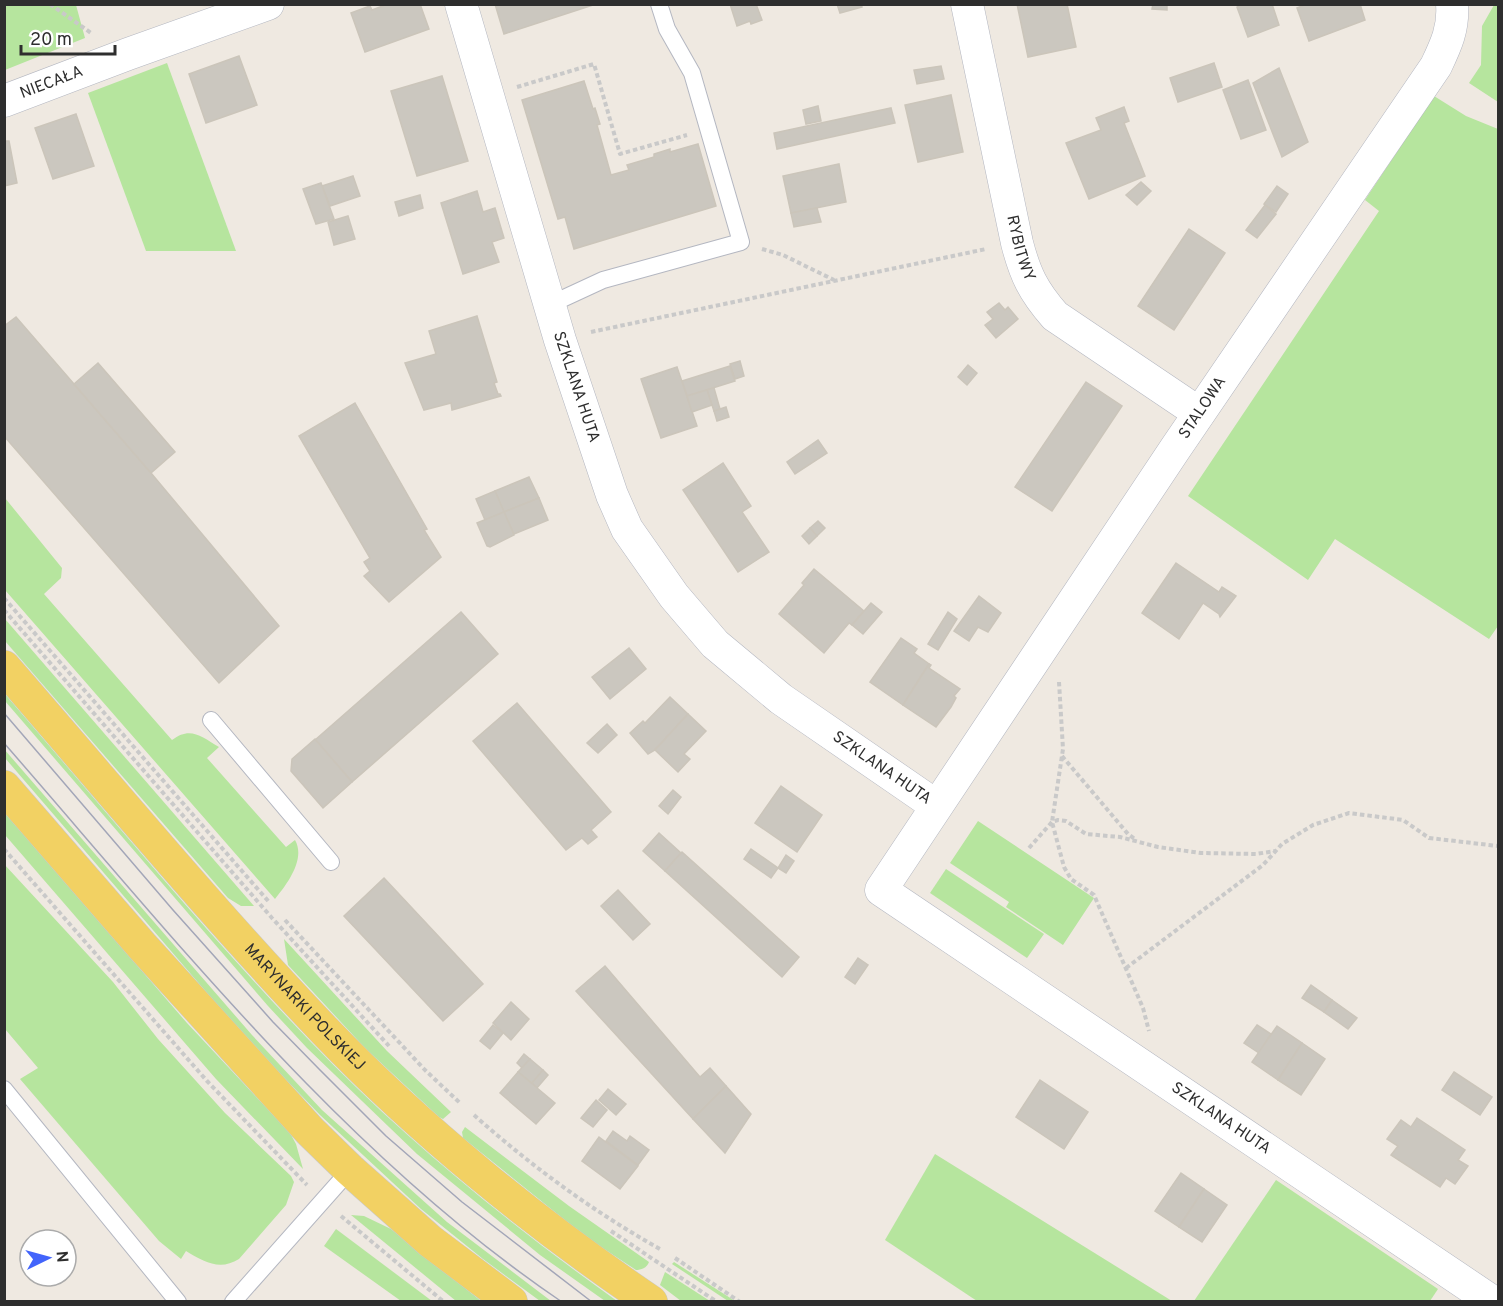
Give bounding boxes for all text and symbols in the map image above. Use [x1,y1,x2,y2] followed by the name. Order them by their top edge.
[21,18,116,56] scale bar
[30,29,72,52] text: 20 m
[17,62,86,104] street label: NIECAŁA
[1001,213,1039,285] street label: RYBITWY
[548,329,604,445] street label: SZKLANA HUTA
[1175,373,1231,443] street label: STALOWA
[828,727,935,809] street label: SZKLANA HUTA
[239,940,369,1075] street label: MARYNARKI POLSKIEJ
[1167,1078,1275,1159] street label: SZKLANA HUTA
[18,1228,78,1288] north arrow
[50,1250,71,1263] text: N

